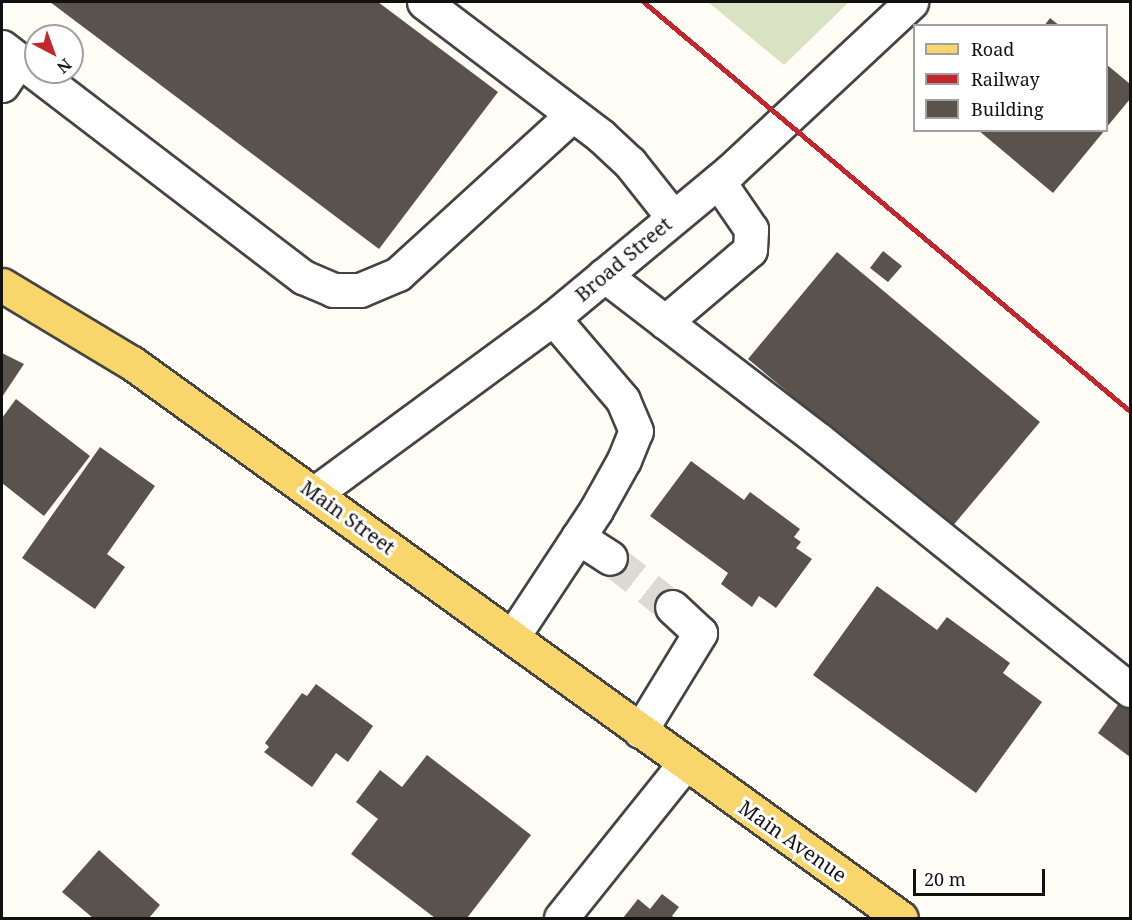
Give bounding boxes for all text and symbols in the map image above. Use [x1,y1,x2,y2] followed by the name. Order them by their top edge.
[24,24,84,84] north arrow
[913,24,1108,132] legend
[971,37,1014,61] text: Road
[53,54,76,79] text: N
[971,67,1040,91] text: Railway
[971,97,1044,121] text: Building
[570,212,676,306] street label: Broad Street
[296,475,400,559] street label: Main Street
[735,795,851,887] street label: Main Avenue
[916,857,1048,895] scale bar
[924,867,966,891] text: 20 m

